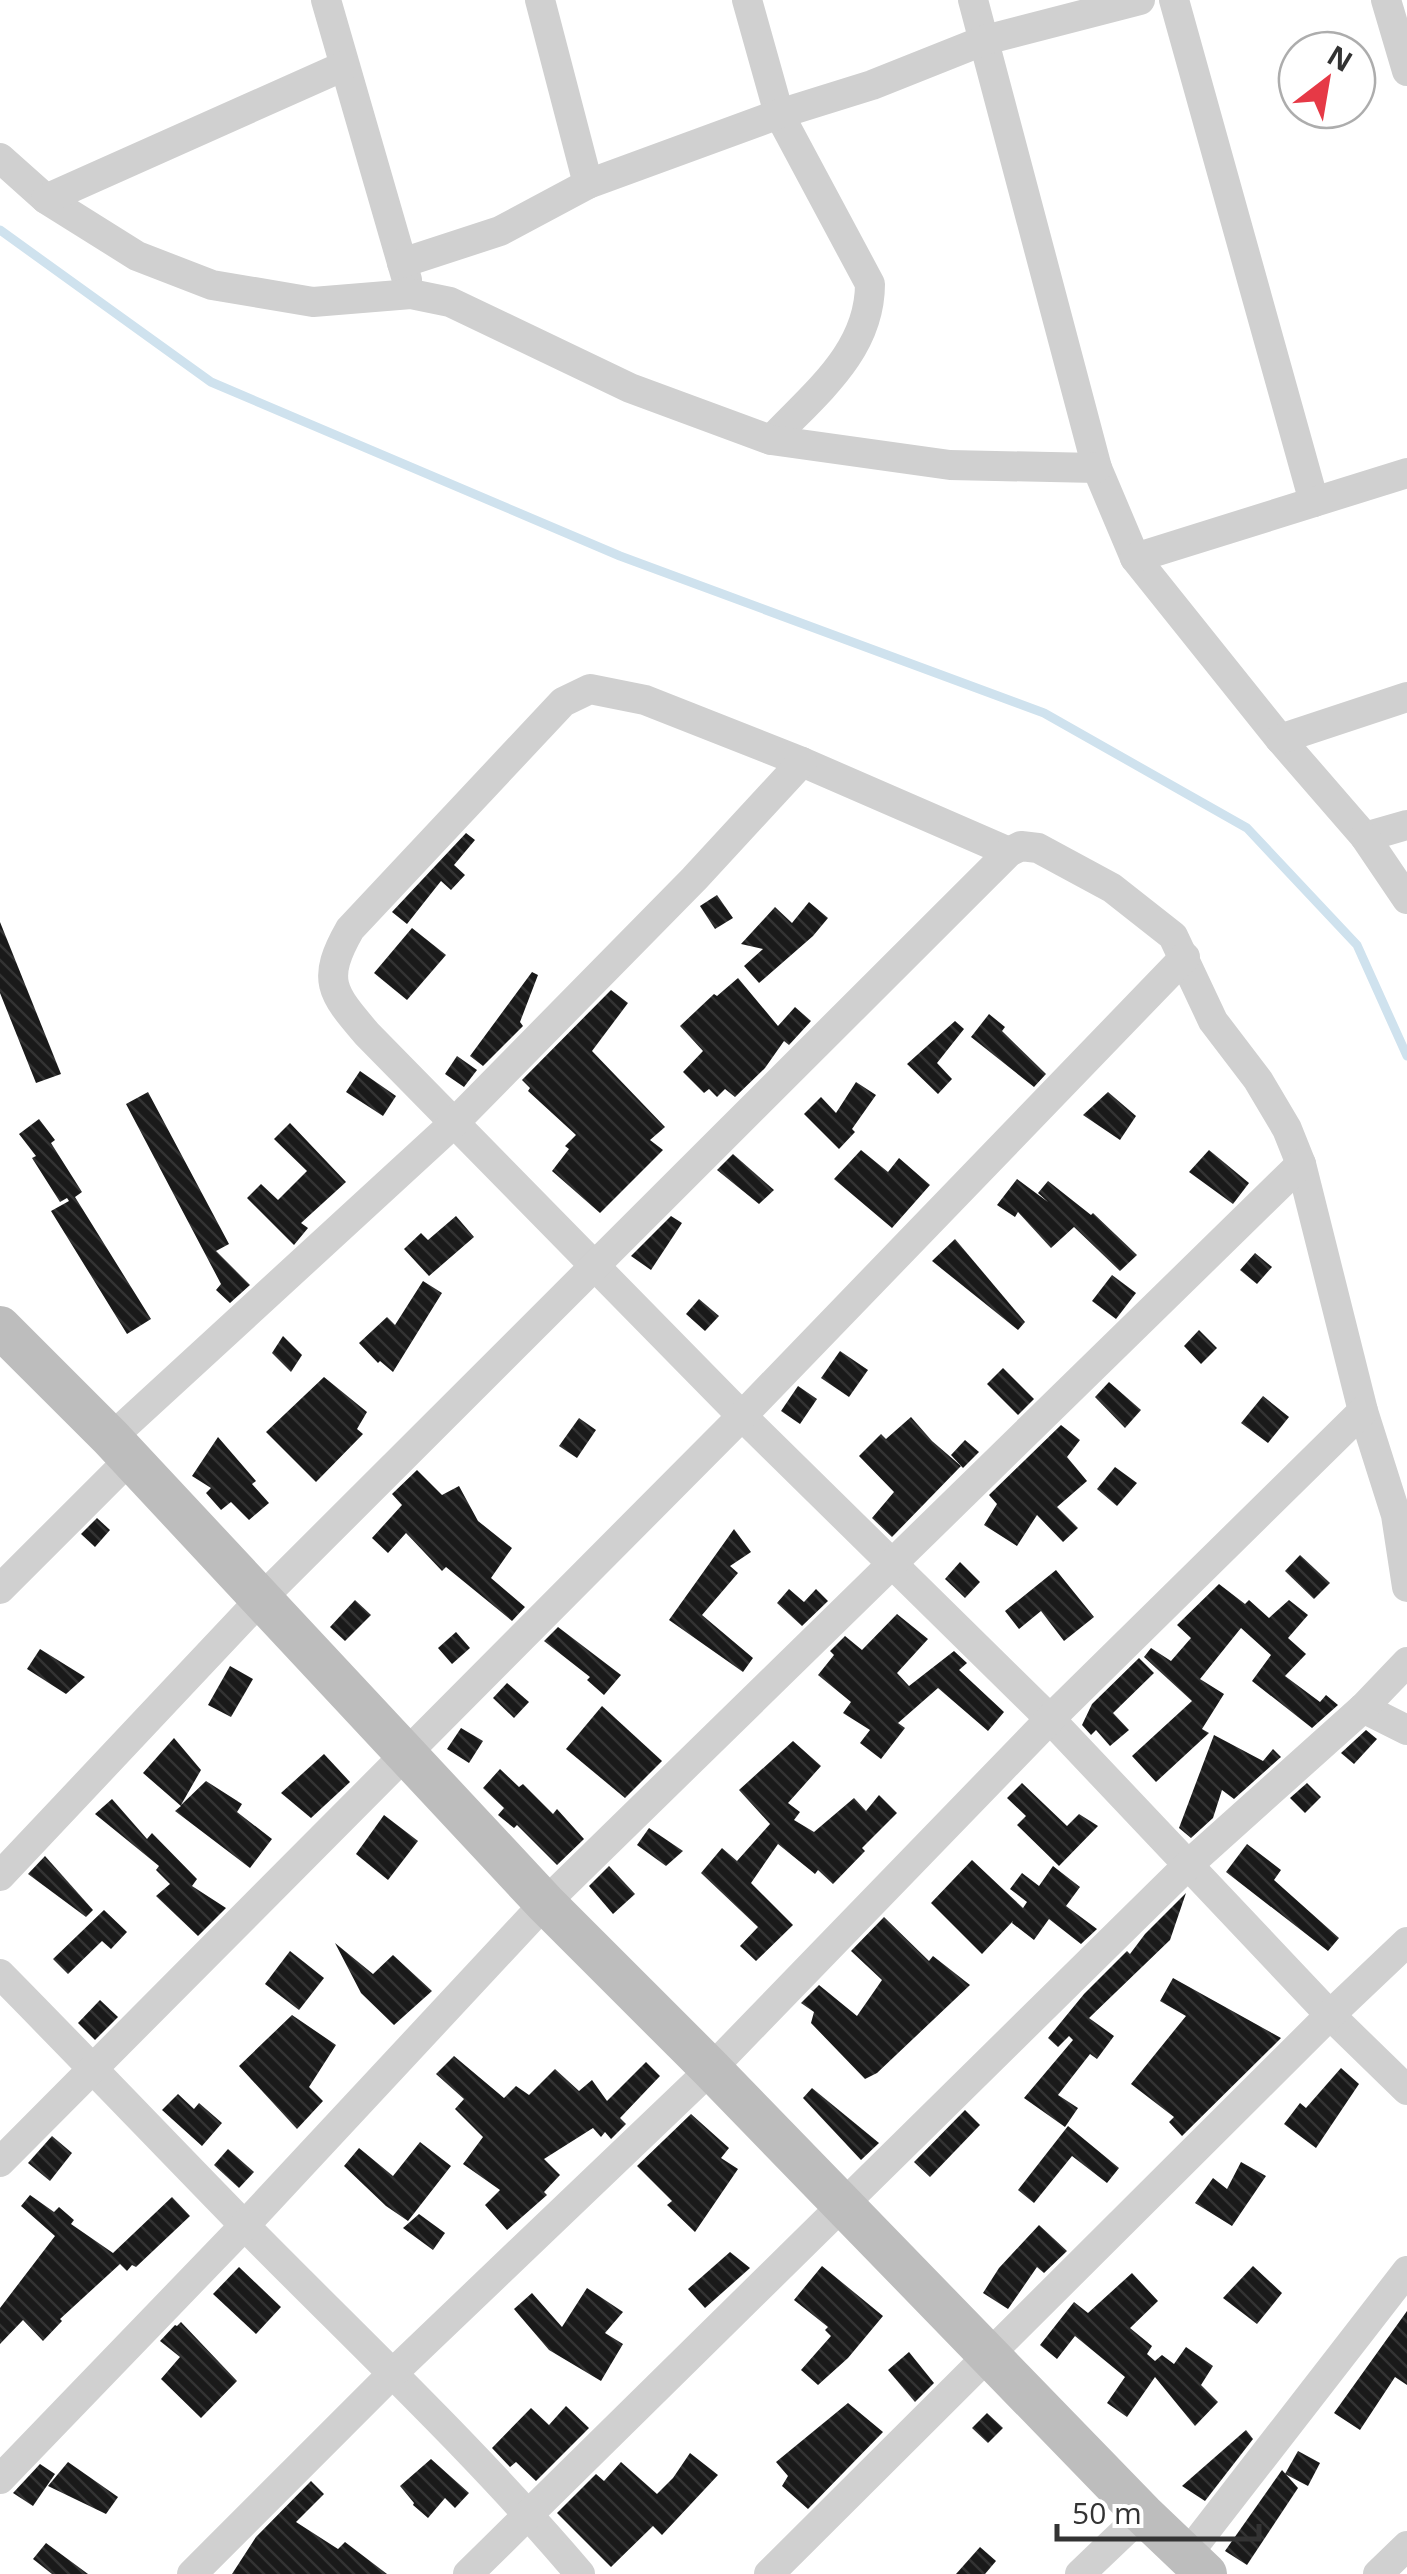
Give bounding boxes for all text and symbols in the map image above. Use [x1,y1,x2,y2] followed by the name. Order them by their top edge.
[1277,30,1377,130] north arrow
[1321,36,1360,80] text: N
[1057,2479,1260,2541] scale bar
[1072,2492,1142,2533] text: 50 m

